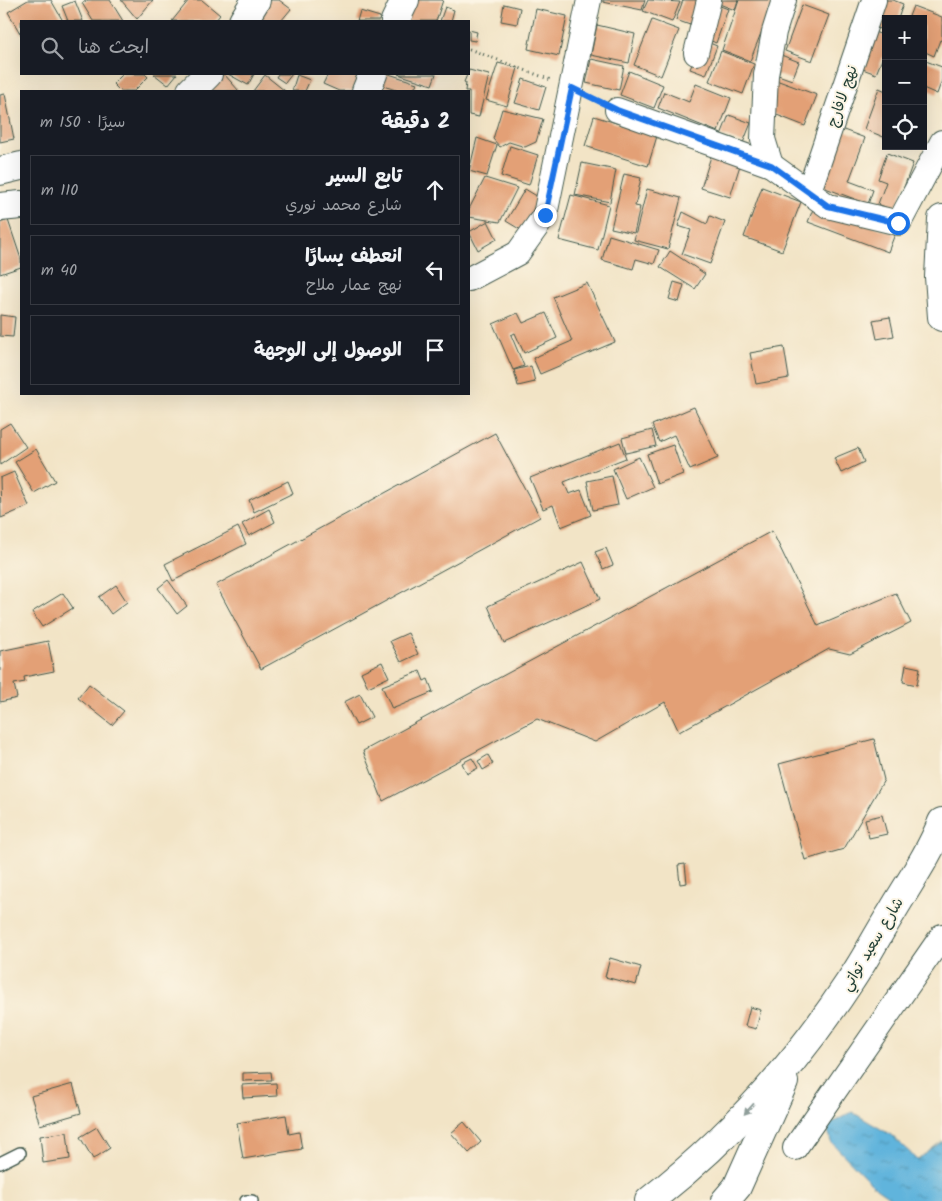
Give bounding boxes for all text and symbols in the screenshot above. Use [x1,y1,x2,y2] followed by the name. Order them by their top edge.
[882,15,927,150] map controls
[882,15,927,60] button: +
[20,20,470,75] search box
[78,33,149,63] text: ابحث هنا
[38,34,66,62] icon: search
[882,60,927,105] button: −
[821,62,865,131] street label: نهج لافارج
[882,105,927,150] button: locate
[381,106,450,139] text: 2 دقيقة
[40,110,125,135] text: سيرًا · 150 m
[327,162,402,192] text: تابع السير
[421,176,449,204] icon: ahead
[41,178,78,203] text: 110 m
[285,193,402,218] text: شارع محمد نوري
[534,204,557,227] route end
[887,212,910,235] route start
[305,242,402,272] text: انعطف يسارًا
[421,256,449,284] icon: left
[41,258,77,283] text: 40 m
[306,273,402,298] text: نهج عمار ملاح
[254,336,402,366] text: الوصول إلى الوجهة
[421,336,449,364] icon: arrive
[835,893,910,996] street label: شارع سعيد تواتي
[743,1103,755,1115] one-way arrow

